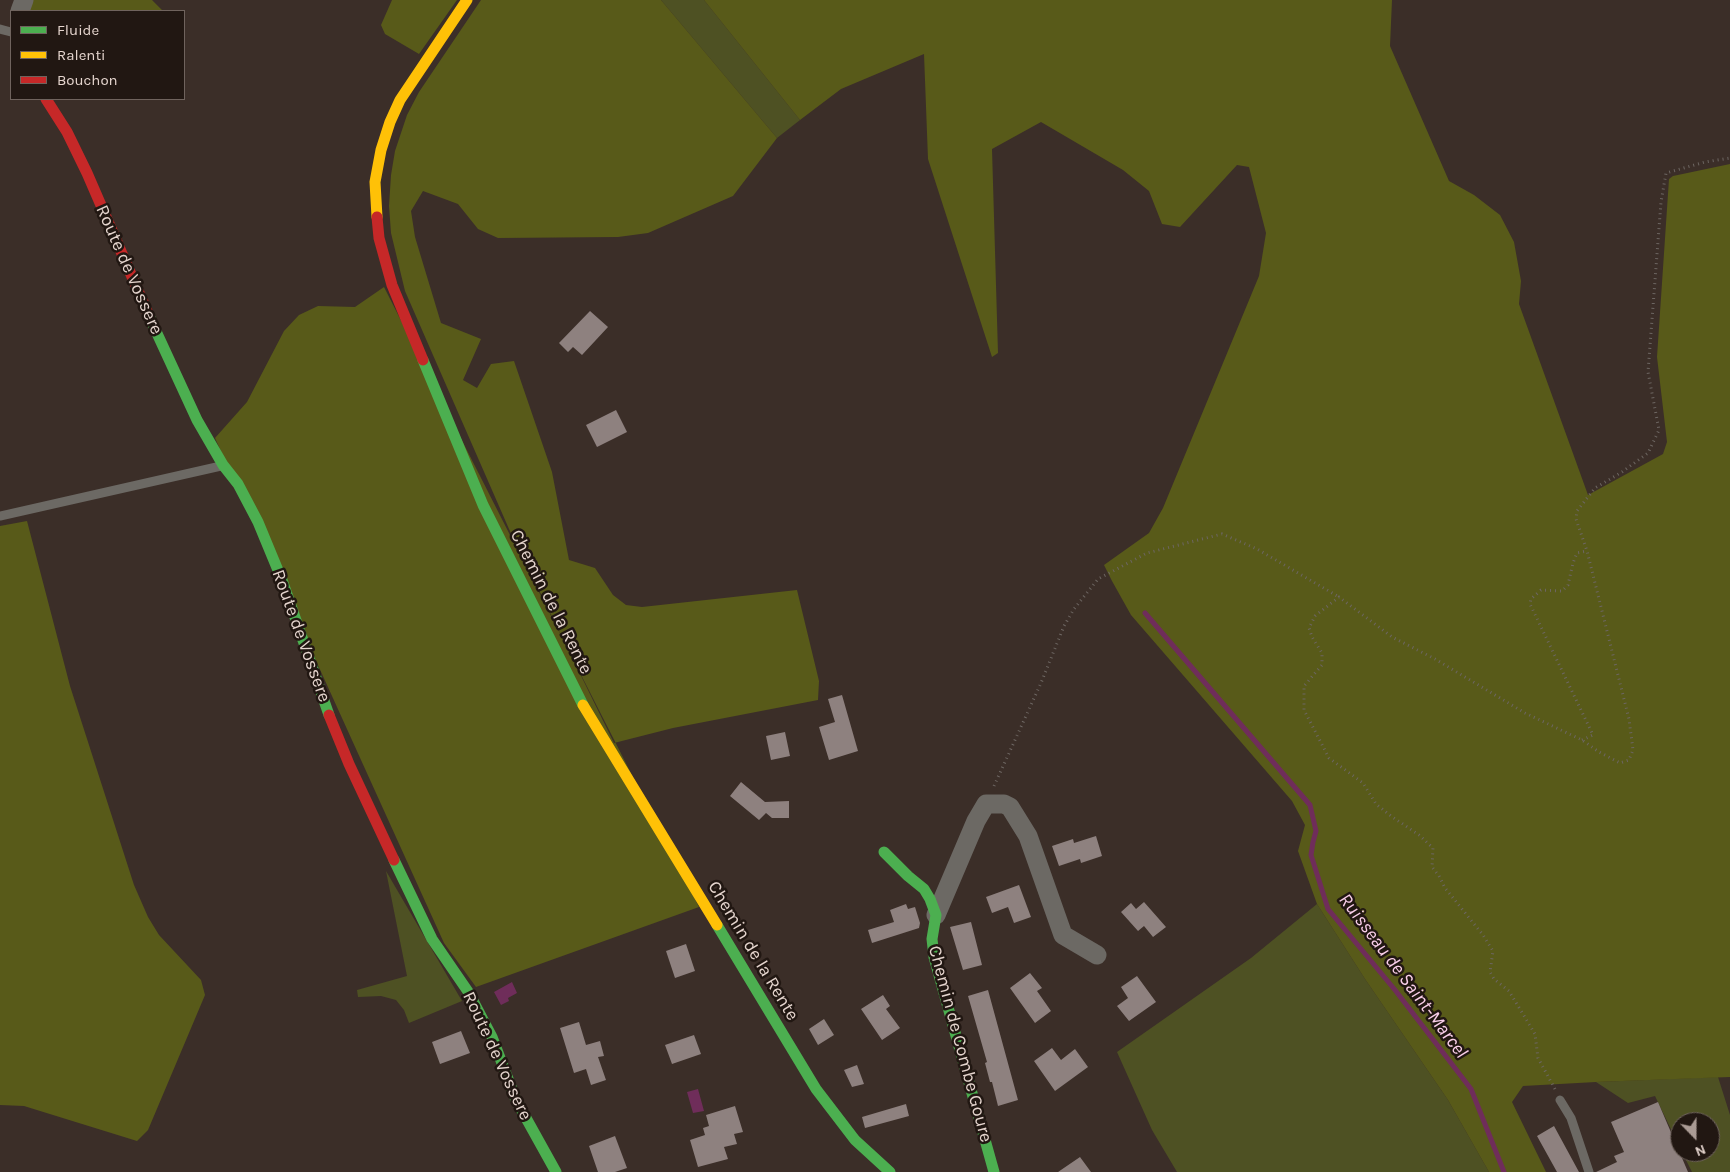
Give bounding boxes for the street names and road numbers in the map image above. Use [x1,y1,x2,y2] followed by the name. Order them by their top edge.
[91,202,167,338] street label: Route de Vossere
[505,526,597,678] street label: Chemin de la Rente
[267,567,335,705] street label: Route de Vossere
[703,877,803,1025] street label: Chemin de la Rente
[923,943,997,1145] street label: Chemin de Combe Goure
[458,988,536,1124] street label: Route de Vossere

